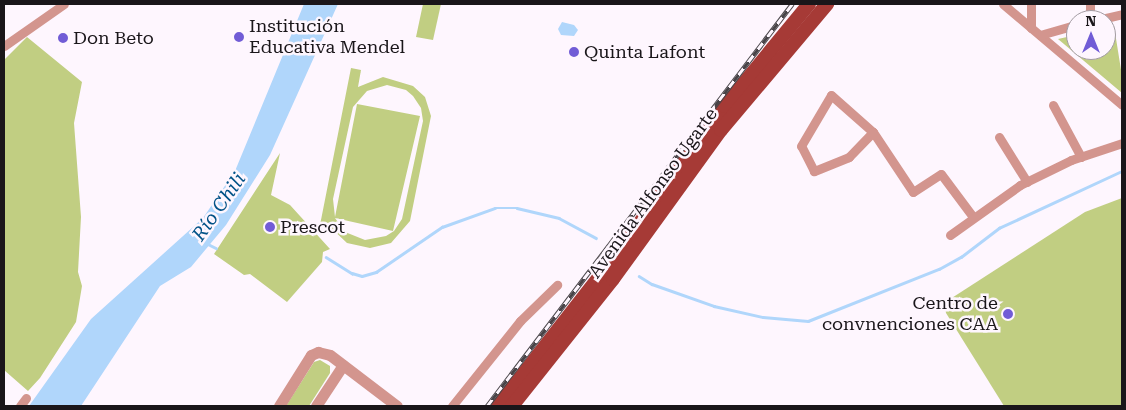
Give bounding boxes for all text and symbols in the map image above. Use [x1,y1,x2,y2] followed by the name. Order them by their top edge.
[1066,10,1116,60] north arrow
[1086,13,1096,29] text: N
[249,16,405,58] place label: Institución Educativa Mendel
[73,27,154,49] place label: Don Beto
[233,31,245,43] marker: Institución Educativa Mendel
[57,32,69,44] marker: Don Beto
[584,41,705,63] place label: Quinta Lafont
[568,46,580,58] marker: Quinta Lafont
[584,104,722,282] street label: Avenida Alfonso Ugarte
[187,169,251,245] water label: Río Chili
[280,216,345,238] place label: Prescot
[264,221,276,233] marker: Prescot
[822,293,998,336] place label: Centro de convnenciones CAA
[1002,308,1014,320] marker: Centro de convnenciones CAA

